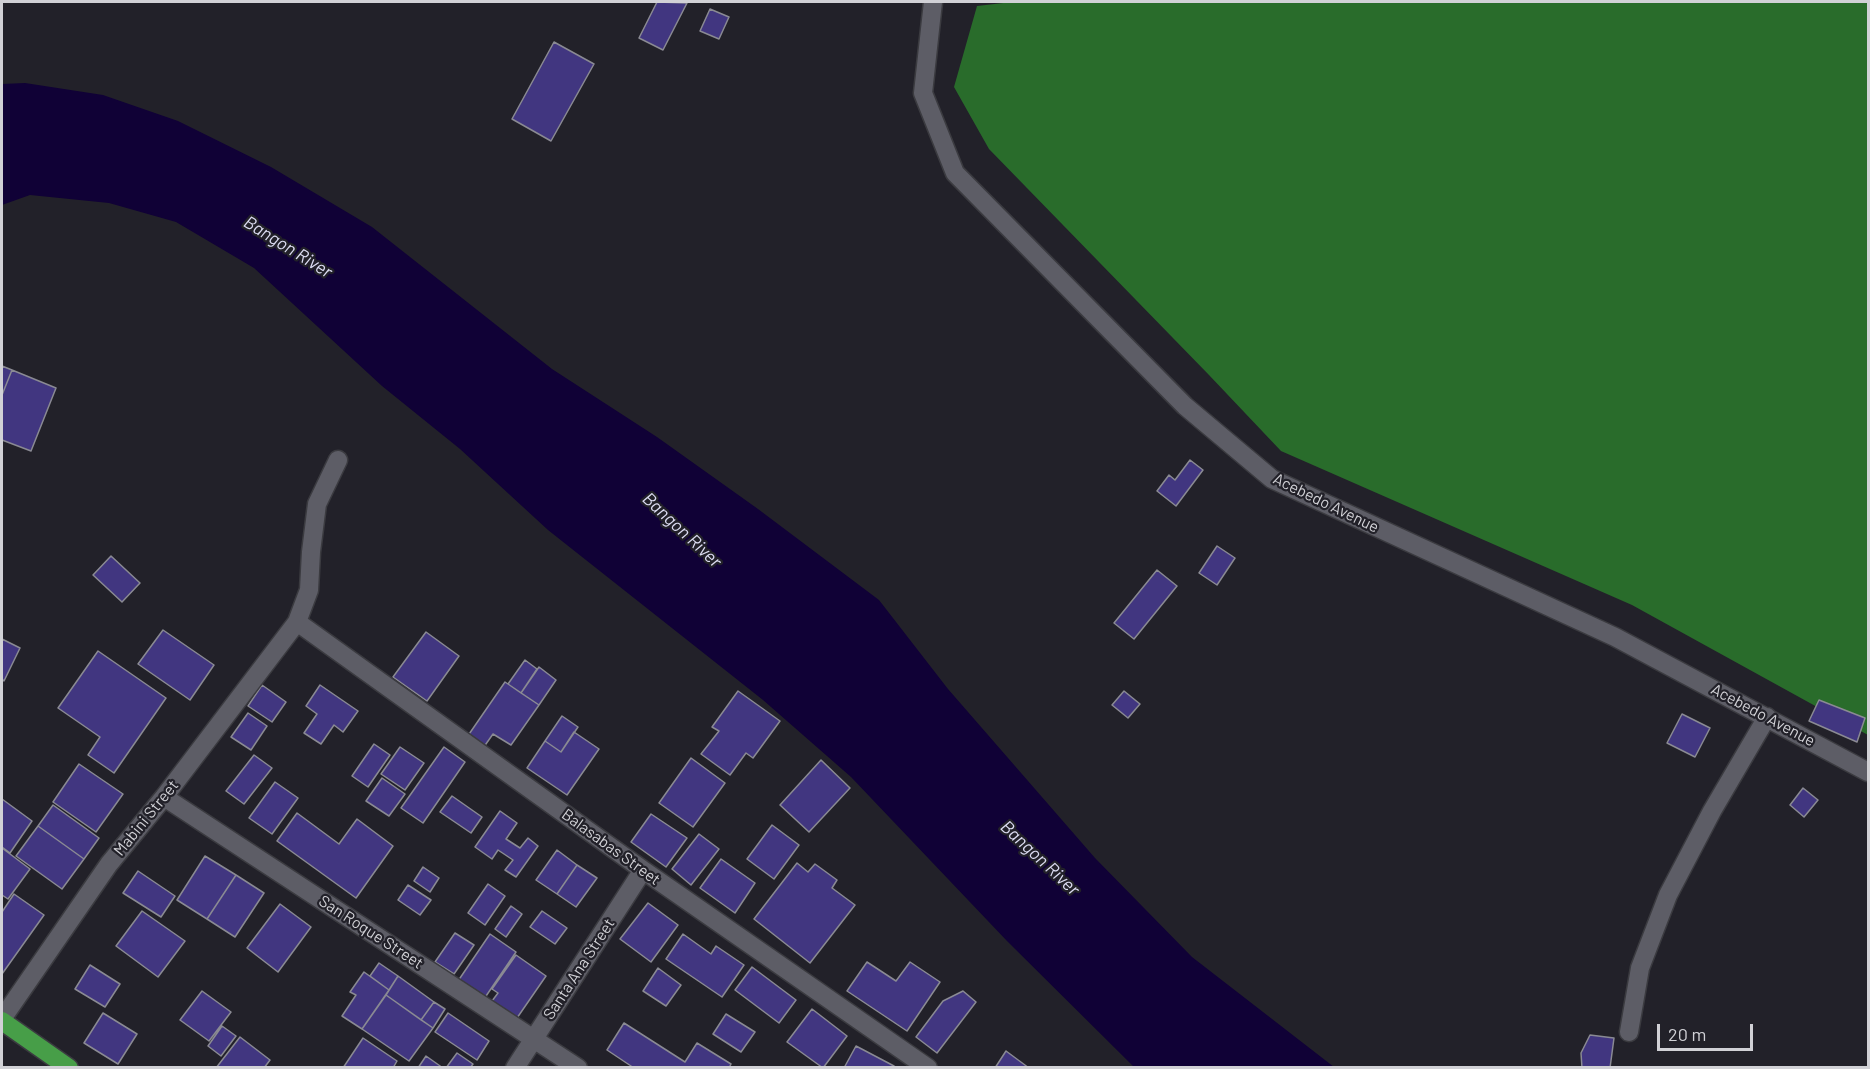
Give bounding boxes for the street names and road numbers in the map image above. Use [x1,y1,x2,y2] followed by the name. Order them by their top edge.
[1270,469,1382,537] street label: Acebedo Avenue
[1708,680,1818,750] street label: Acebedo Avenue
[110,776,182,860] street label: Mabini Street
[558,805,664,889] street label: Balasabas Street
[315,891,427,973] street label: San Roque Street
[539,915,619,1023] street label: Santa Ana Street

